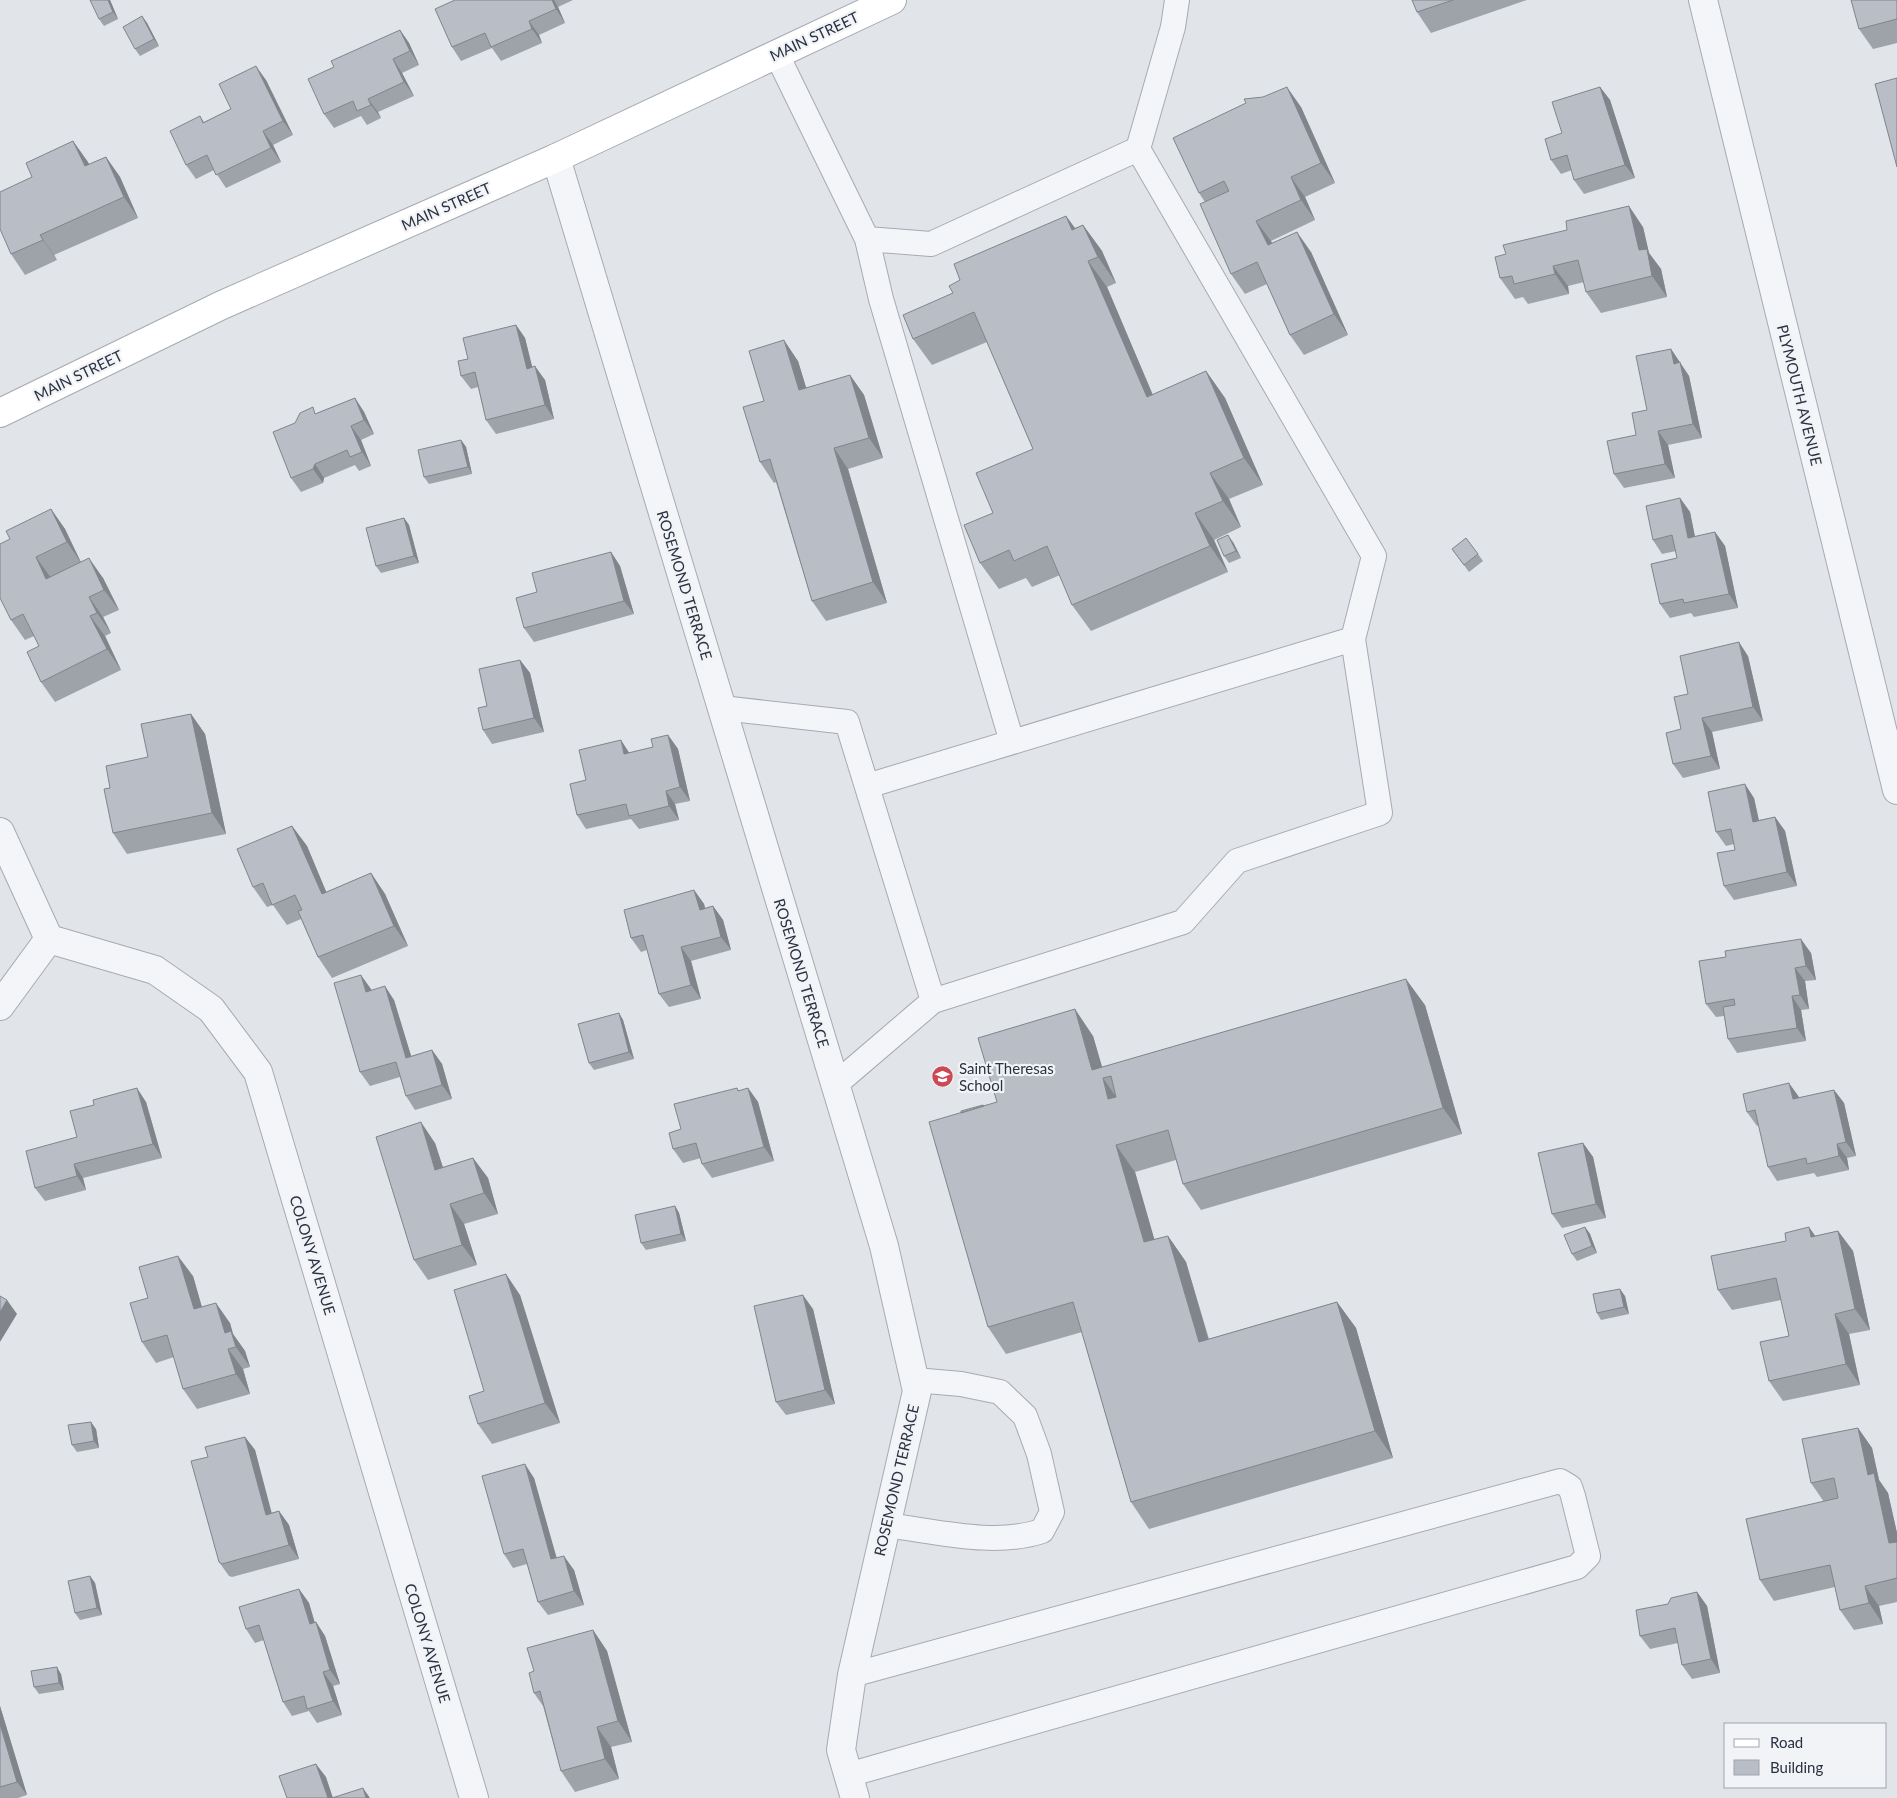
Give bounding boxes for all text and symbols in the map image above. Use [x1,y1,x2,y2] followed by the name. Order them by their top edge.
[767,7,861,64] street label: MAIN STREET
[398,178,494,234] street label: MAIN STREET
[1774,323,1826,467] street label: PLYMOUTH AVENUE
[31,346,125,404] street label: MAIN STREET
[654,508,716,662] street label: ROSEMOND TERRACE
[771,896,833,1050] street label: ROSEMOND TERRACE
[959,1059,1054,1094] place label: Saint Theresas School
[931,1065,955,1089] school or university icon: Saint Theresas School
[286,1193,340,1317] street label: COLONY AVENUE
[870,1402,922,1558] street label: ROSEMOND TERRACE
[401,1581,455,1705] street label: COLONY AVENUE
[1724,1723,1887,1788] legend
[1770,1733,1803,1751] text: Road
[1770,1758,1823,1776] text: Building

